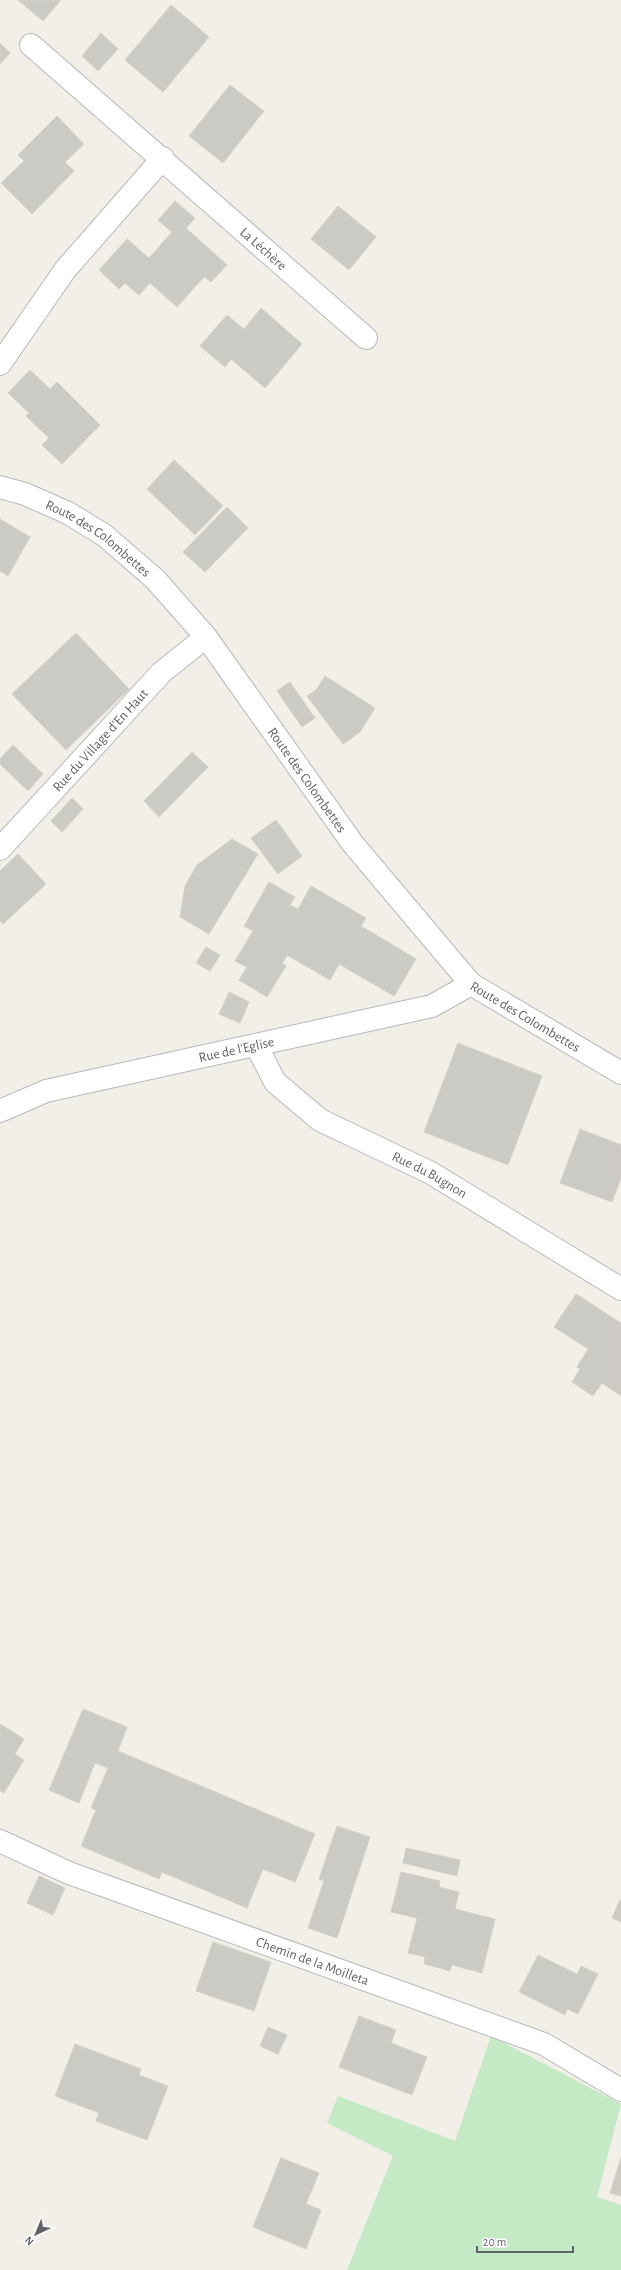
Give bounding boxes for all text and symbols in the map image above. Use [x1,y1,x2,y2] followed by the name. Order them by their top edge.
[237,225,289,273] street label: La Léchère
[43,498,153,580] street label: Route des Colombettes
[50,686,151,794] street label: Rue du Village d'En Haut
[265,725,349,835] street label: Route des Colombettes
[468,979,582,1055] street label: Route des Colombettes
[197,1035,276,1065] street label: Rue de l'Eglise
[390,1150,469,1201] street label: Rue du Bugnon
[254,1935,371,1989] street label: Chemin de la Moilleta
[16,2214,56,2254] north arrow
[477,2228,573,2254] scale bar
[23,2234,36,2247] text: N
[483,2236,506,2248] text: 20 m

